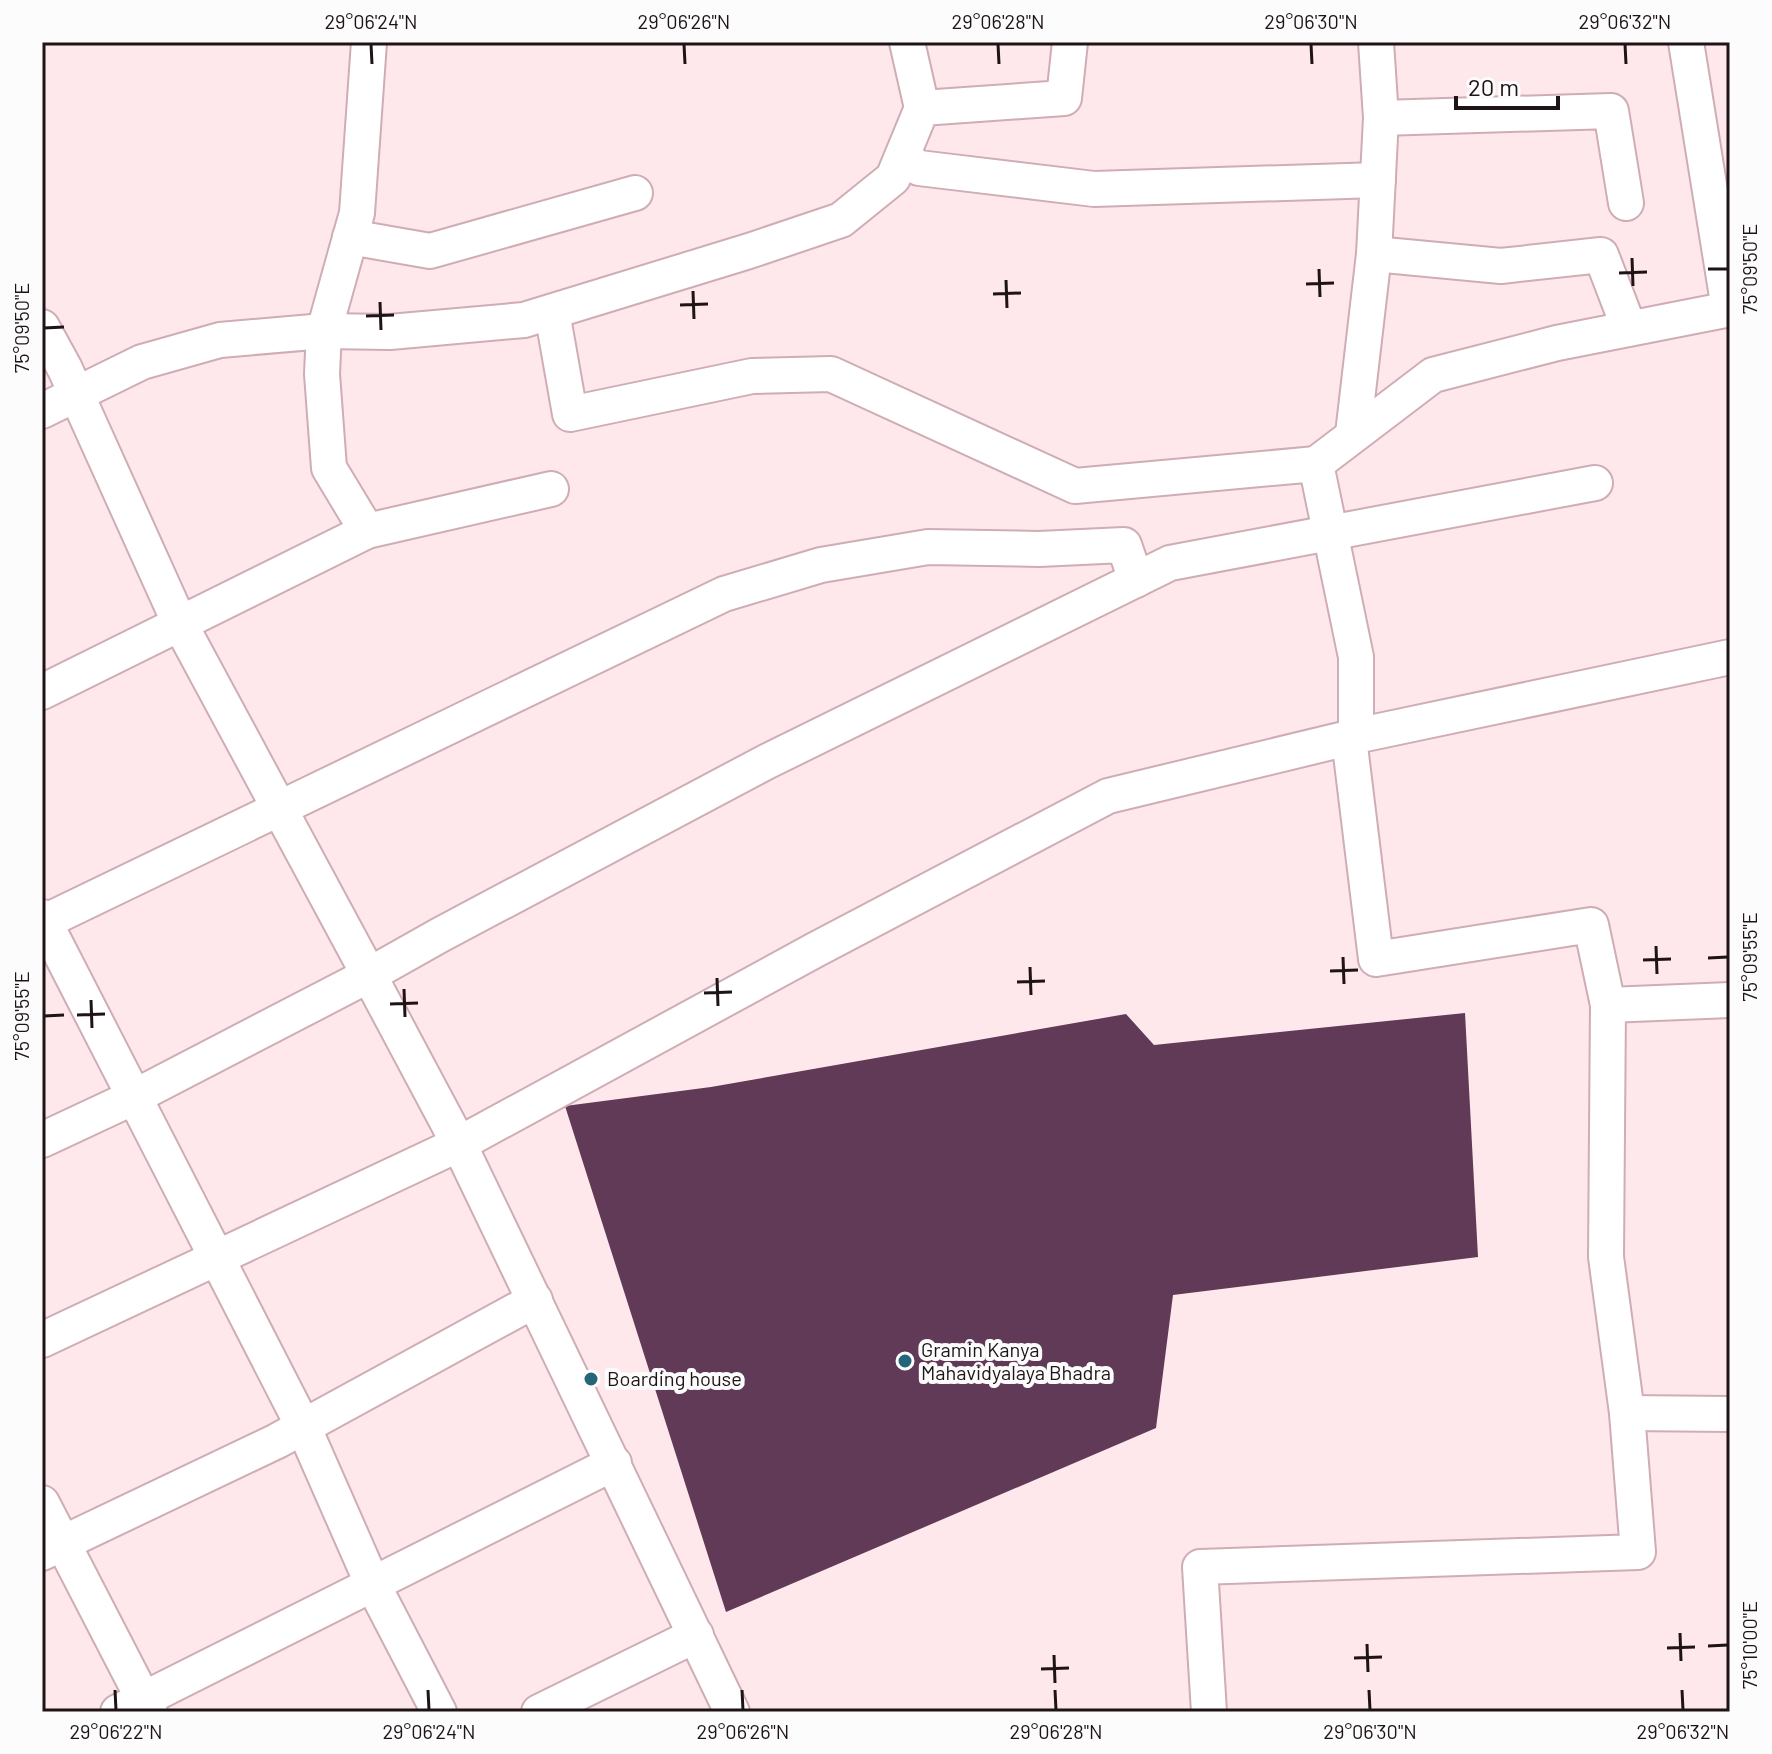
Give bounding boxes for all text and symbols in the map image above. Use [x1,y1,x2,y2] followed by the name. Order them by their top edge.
[324,9,418,33] text: 29°06'24"N
[638,9,730,33] text: 29°06'26"N
[952,9,1044,33] text: 29°06'28"N
[1264,9,1358,33] text: 29°06'30"N
[1579,9,1671,33] text: 29°06'32"N
[1456,60,1558,110] scale bar
[1468,72,1519,101] text: 20 m
[1737,224,1761,314] text: 75°09'50"E
[9,283,33,373] text: 75°09'50"E
[1737,912,1761,1002] text: 75°09'55"E
[9,971,33,1061] text: 75°09'55"E
[921,1337,1111,1384] place label: Gramin Kanya Mahavidyalaya Bhadra
[896,1352,914,1370] marker: Gramin Kanya Mahavidyalaya Bhadra
[607,1366,742,1390] place label: Boarding house
[582,1370,600,1388] marker: Boarding house
[1737,1601,1761,1689] text: 75°10'00"E
[69,1719,163,1743] text: 29°06'22"N
[382,1719,476,1743] text: 29°06'24"N
[697,1719,789,1743] text: 29°06'26"N
[1010,1719,1102,1743] text: 29°06'28"N
[1323,1719,1417,1743] text: 29°06'30"N
[1637,1719,1729,1743] text: 29°06'32"N

